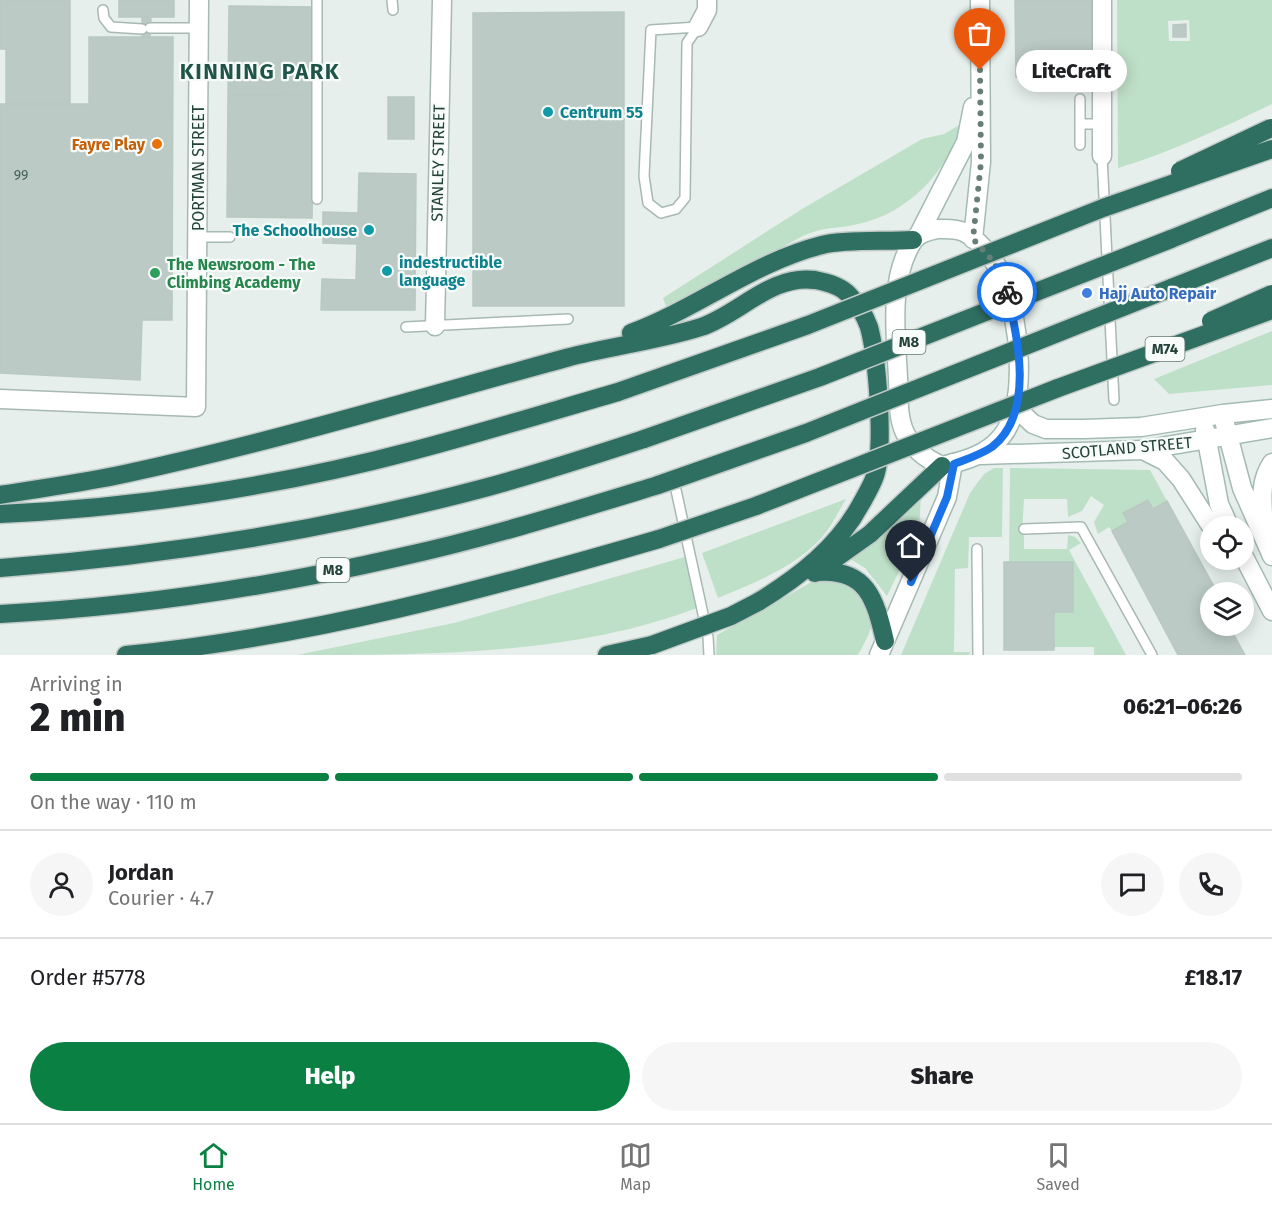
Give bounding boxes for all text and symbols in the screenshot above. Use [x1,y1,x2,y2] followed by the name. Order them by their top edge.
[954,8,1005,70] pin
[963,17,996,50] icon: bag
[1016,49,1127,91] callout: LiteCraft
[180,58,340,85] district label: KINNING PARK
[1032,59,1111,83] text: LiteCraft
[560,103,643,122] place label: Centrum 55
[189,104,208,231] street label: PORTMAN STREET
[427,104,449,222] street label: STANLEY STREET
[541,105,555,119] marker: Centrum 55
[72,135,146,154] place label: Fayre Play
[150,137,164,151] marker: Fayre Play
[14,167,28,184] house number: 99
[233,221,357,240] place label: The Schoolhouse
[362,223,376,237] marker: The Schoolhouse
[399,253,502,290] place label: indestructible language
[167,255,316,292] place label: The Newsroom - The Climbing Academy
[977,262,1037,322] courier
[380,264,394,278] marker: indestructible language
[148,266,162,280] marker: The Newsroom - The Climbing Academy
[991,276,1024,309] icon: bike
[1099,284,1217,303] place label: Hajj Auto Repair
[1080,286,1094,300] marker: Hajj Auto Repair
[892,330,926,354] road number: M8
[1146,337,1184,361] road number: M74
[1061,433,1194,463] street label: SCOTLAND STREET
[1200,516,1254,636] map controls
[1200,516,1254,570] button: locate
[885,520,936,582] pin
[894,529,927,562] icon: home
[316,558,350,582] road number: M8
[1200,582,1254,636] button: layers
[30,672,123,696] text: Arriving in
[1123,693,1242,720] text: 06:21–06:26
[30,695,126,741] text: 2 min
[30,790,197,814] text: On the way · 110 m
[30,853,93,916] button: person
[1101,853,1164,916] button: chat
[1179,853,1242,916] button: phone
[108,859,174,886] text: Jordan
[108,886,214,910] text: Courier · 4.7
[30,964,146,991] text: Order #5778
[1184,964,1242,991] text: £18.17
[30,1042,630,1111] button: Help
[642,1042,1242,1111] button: Share
[192,1139,235,1194] tab: Home
[619,1139,652,1194] tab: Map
[1037,1139,1080,1194] tab: Saved

